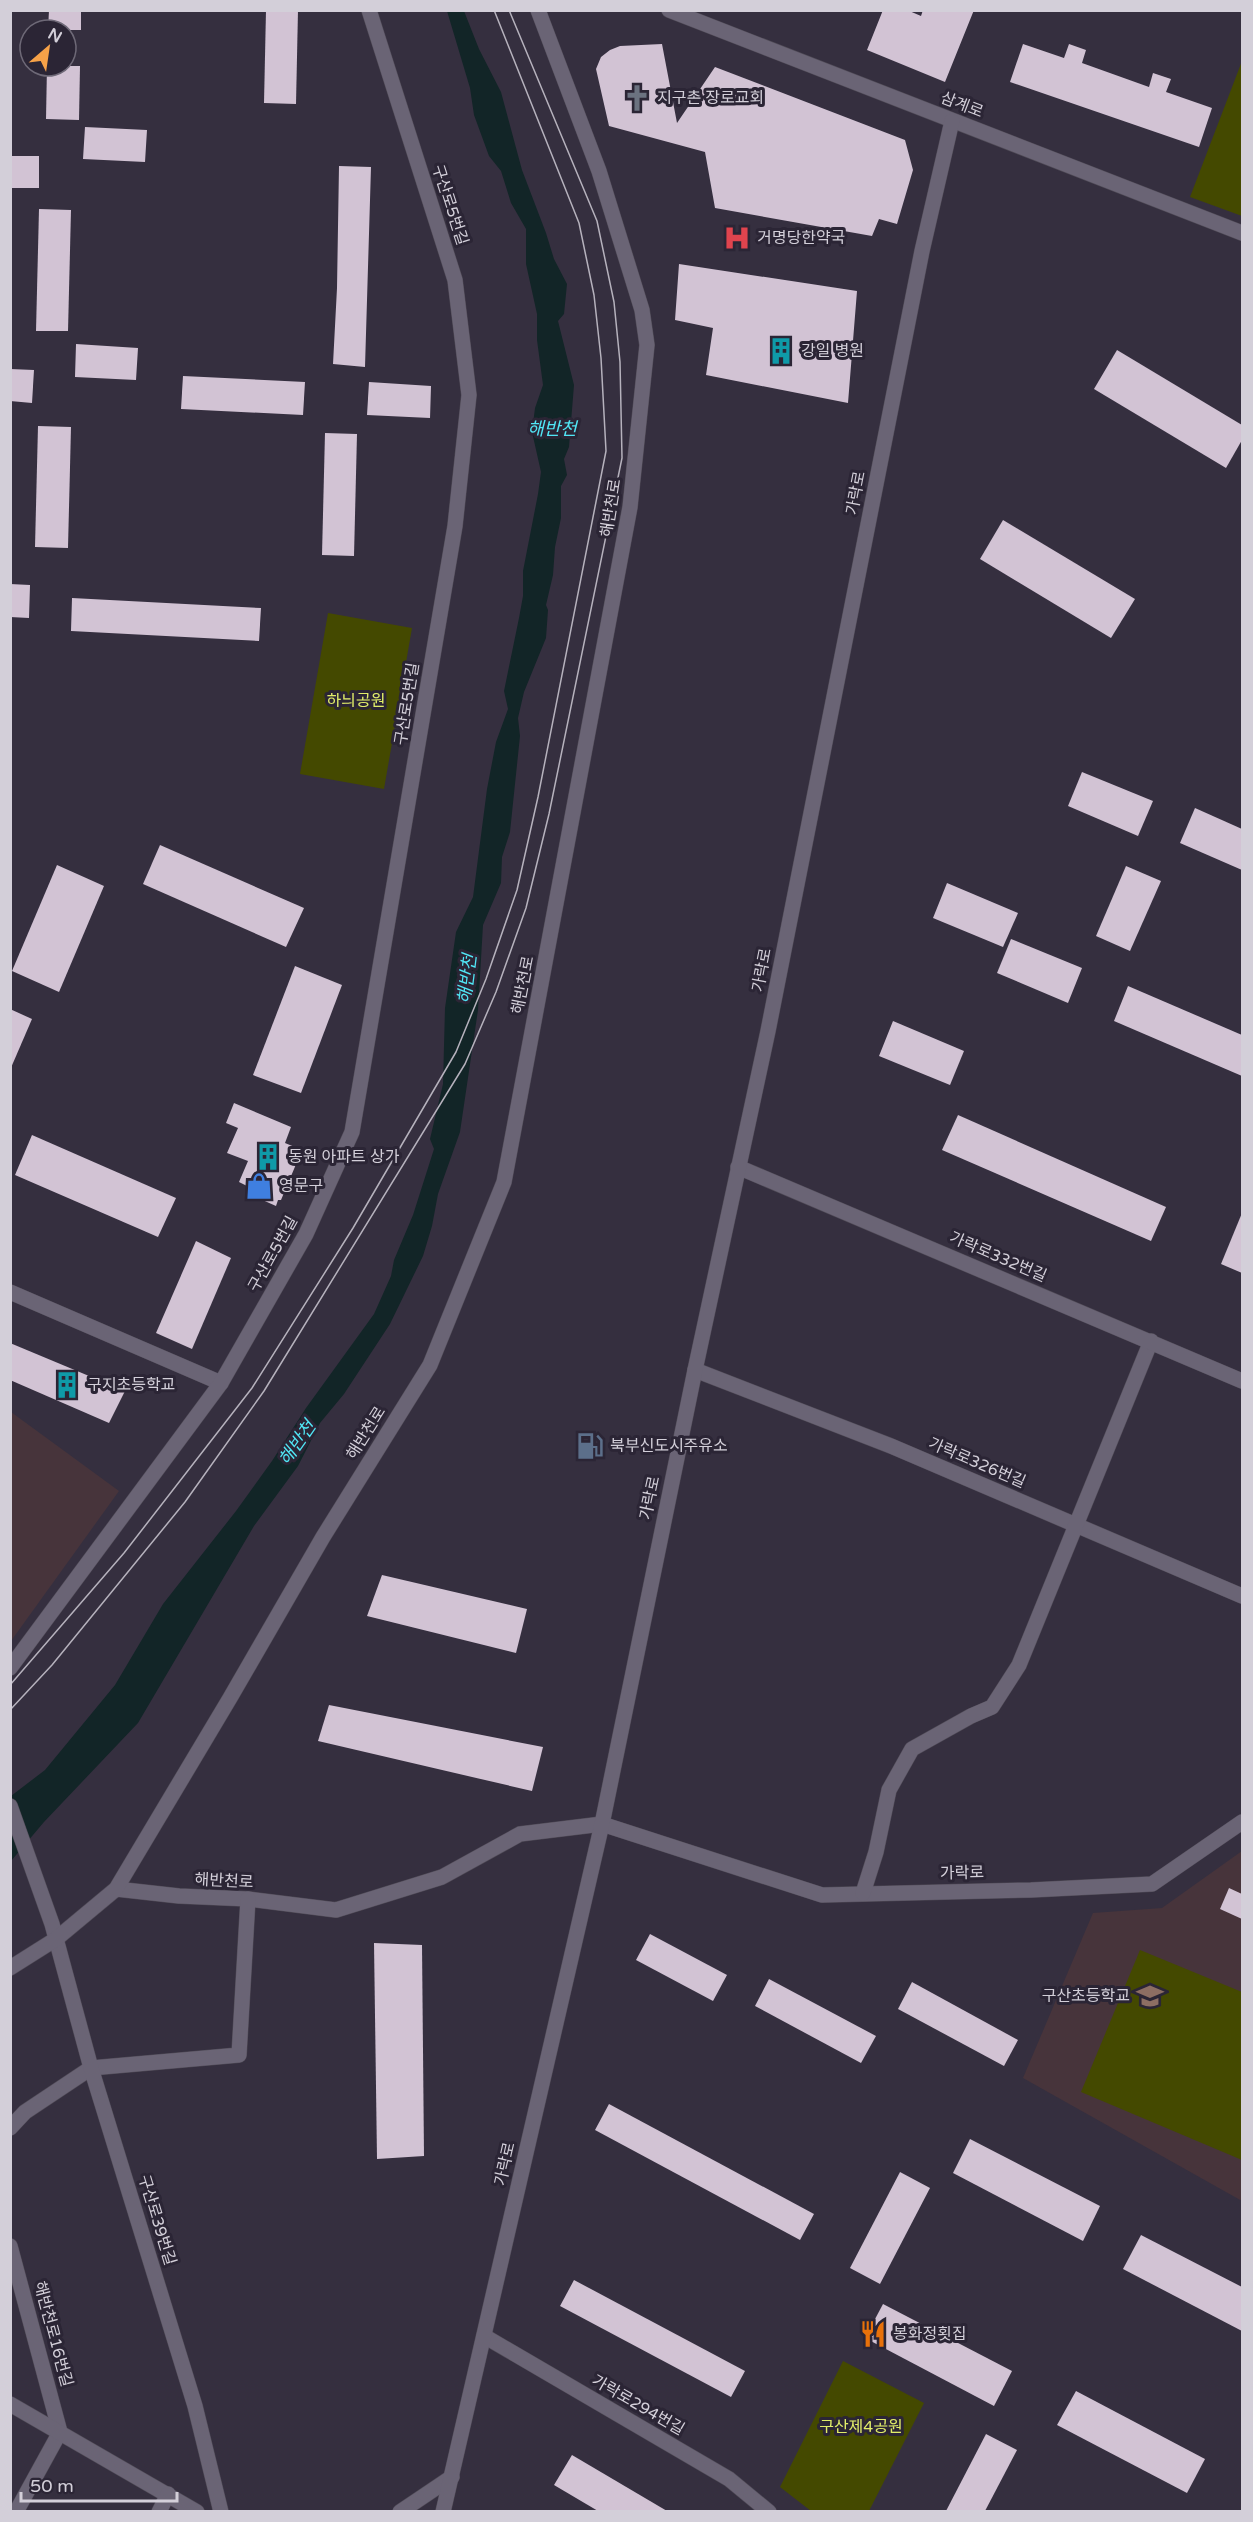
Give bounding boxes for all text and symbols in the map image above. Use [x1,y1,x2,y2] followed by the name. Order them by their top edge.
[18,18,78,78] north arrow
[44,24,65,48] text: N
[622,83,652,113] church icon: 지구촌 장로교회
[657,88,764,108] place label: 지구촌 장로교회
[938,88,986,122] street label: 삼계로
[428,162,472,248] street label: 구산로5번길
[722,223,752,253] hospital icon: 거명당한약국
[757,228,845,248] place label: 거명당한약국
[766,336,796,366] building icon: 강일 병원
[801,341,864,361] place label: 강일 병원
[527,418,579,440] water label: 해반천
[842,469,870,517] street label: 가락로
[597,477,626,539] street label: 해반천로
[391,661,423,747] street label: 구산로5번길
[327,691,385,711] park label: 하늬공원
[748,946,776,994] street label: 가락로
[453,951,481,1005] water label: 해반천
[508,954,538,1016] street label: 해반천로
[253,1142,283,1172] building icon: 동원 아파트 상가
[288,1147,400,1167] place label: 동원 아파트 상가
[244,1171,274,1201] shop icon: 영문구
[279,1176,323,1196] place label: 영문구
[244,1213,302,1295] street label: 구산로5번길
[946,1228,1050,1286] street label: 가락로332번길
[52,1370,82,1400] building icon: 구지초등학교
[87,1375,175,1395] place label: 구지초등학교
[342,1403,390,1463] street label: 해반천로
[274,1414,322,1470] water label: 해반천
[575,1431,605,1461] fuel station icon: 북부신도시주유소
[925,1434,1029,1492] street label: 가락로326번길
[610,1436,728,1456] place label: 북부신도시주유소
[636,1474,664,1522] street label: 가락로
[940,1863,985,1883] street label: 가락로
[194,1869,254,1893] street label: 해반천로
[1135,1981,1165,2011] school or university icon: 구산초등학교
[1042,1986,1130,2006] place label: 구산초등학교
[490,2140,520,2188] street label: 가락로
[134,2172,180,2268] street label: 구산로39번길
[29,2279,77,2389] street label: 해반천로16번길
[858,2319,888,2349] restaurant icon: 봉화정횟집
[893,2324,967,2344] place label: 봉화정횟집
[588,2370,688,2440] street label: 가락로294번길
[819,2417,903,2437] park label: 구산제4공원
[21,2465,177,2503] scale bar
[30,2475,74,2497] text: 50 m

